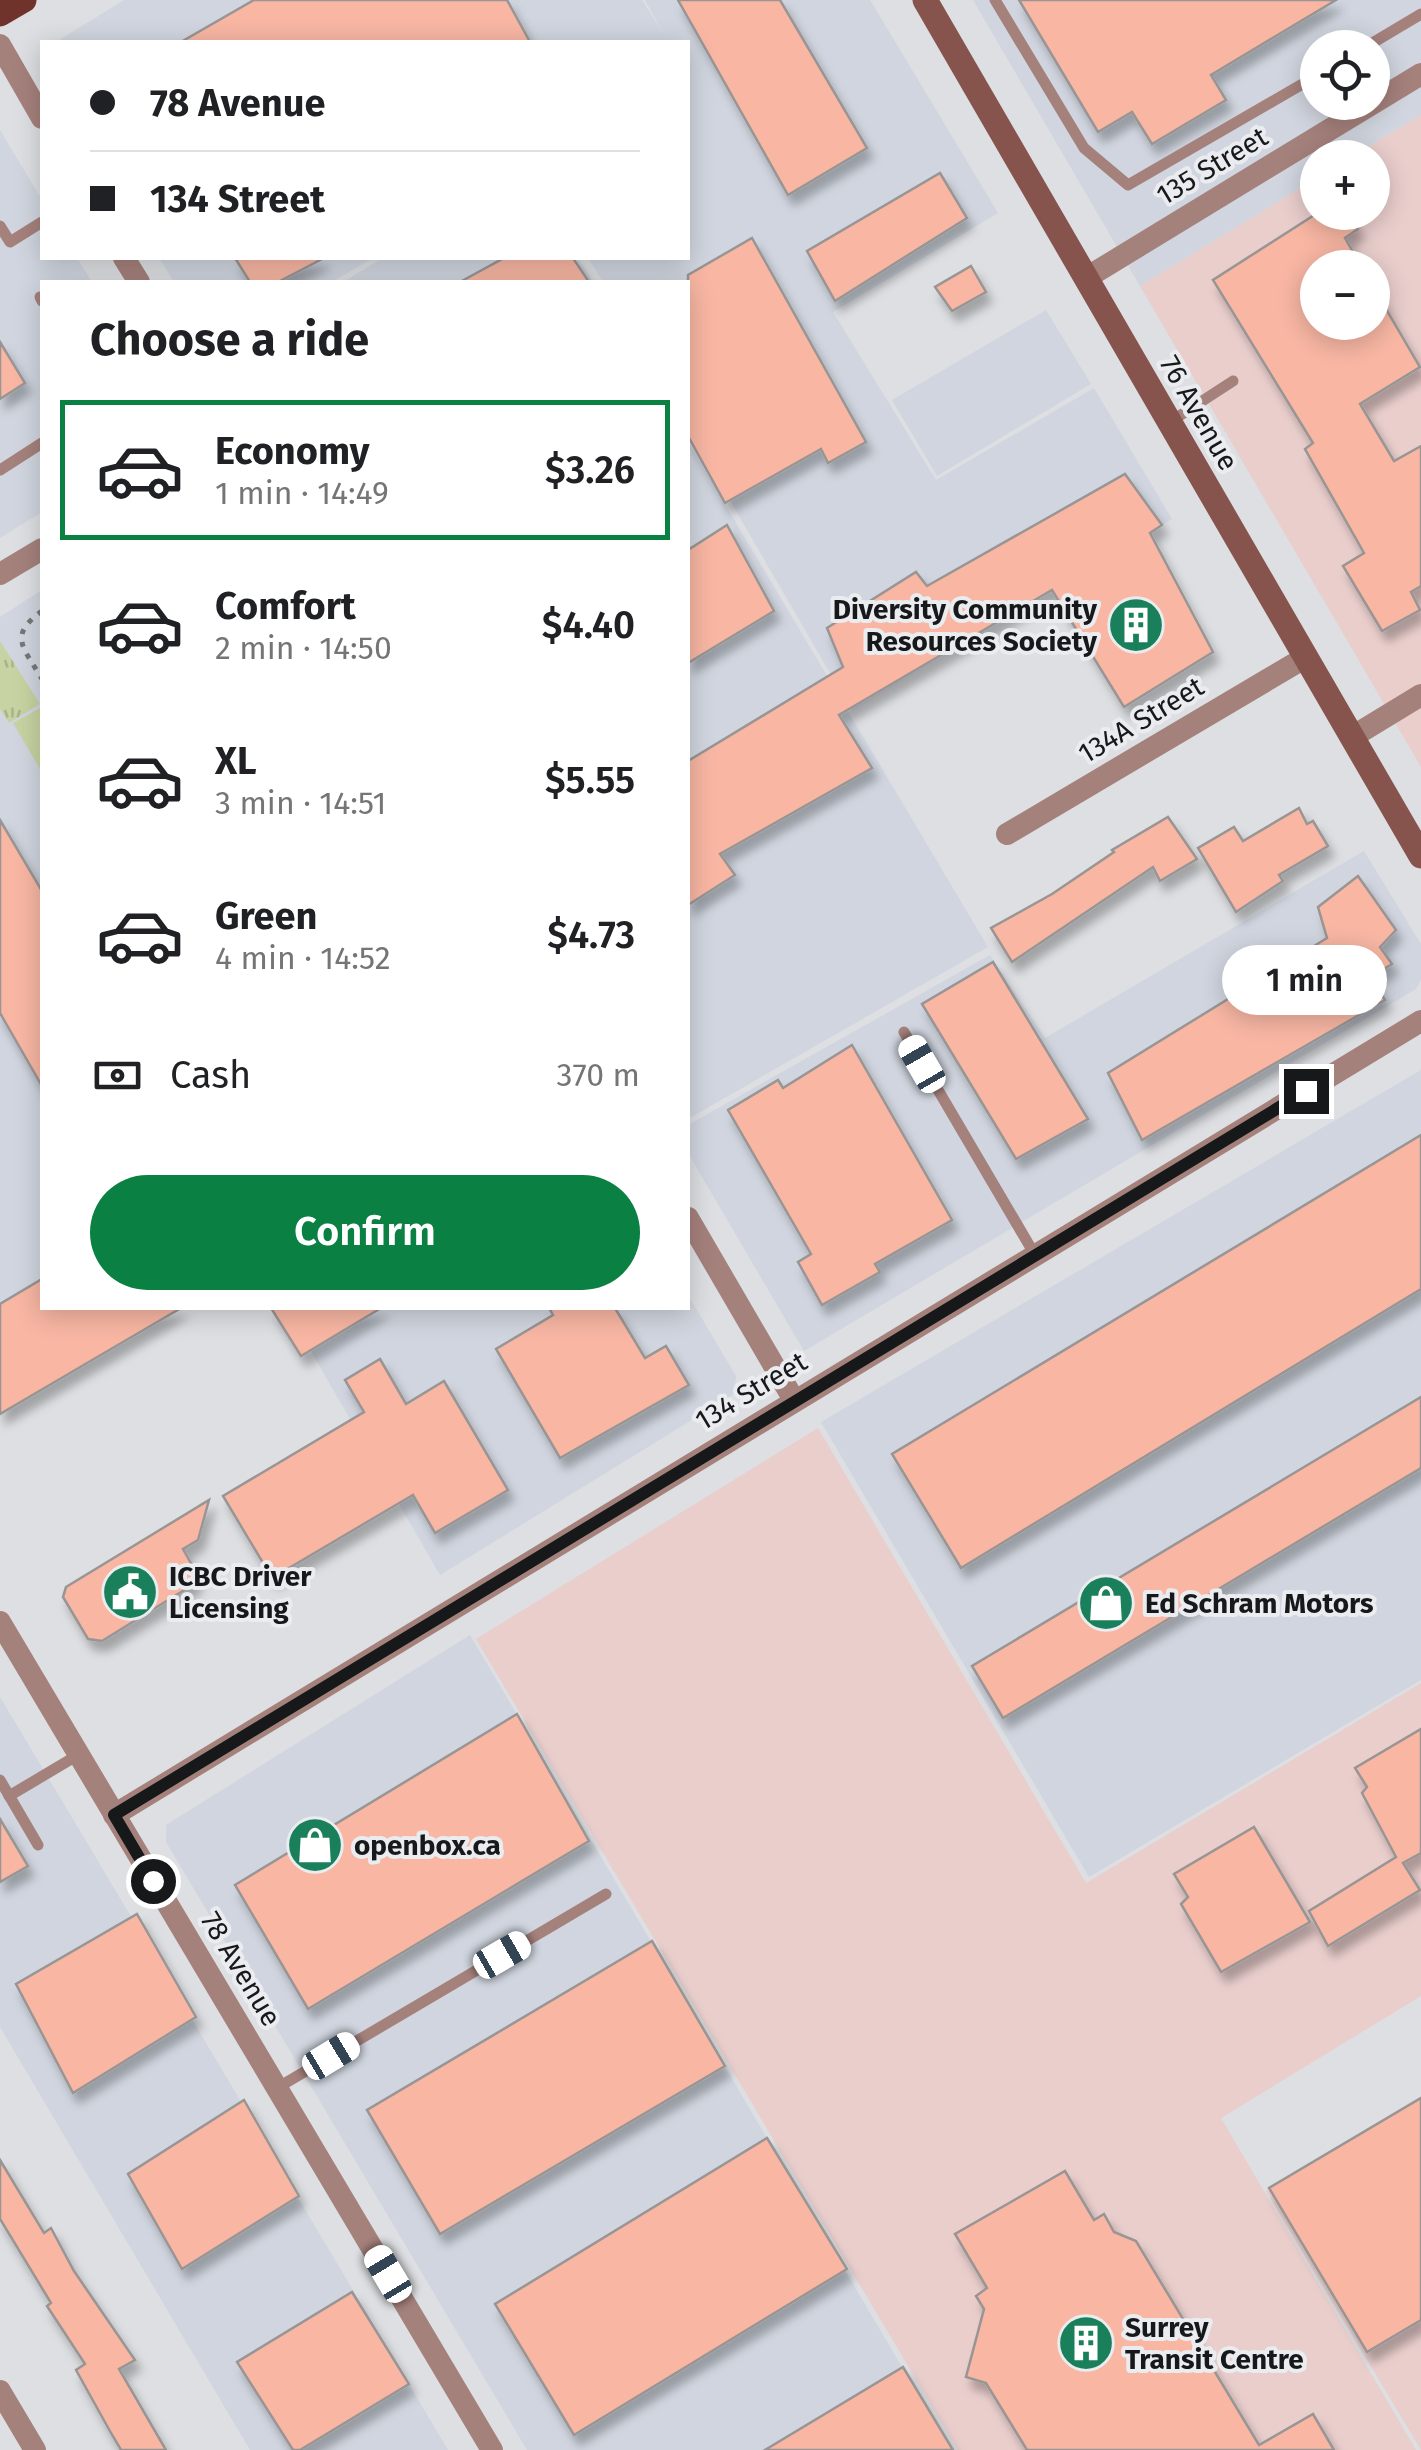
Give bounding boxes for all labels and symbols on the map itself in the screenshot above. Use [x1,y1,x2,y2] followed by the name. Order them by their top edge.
[1151,120,1274,212] street label: 135 Street
[1153,350,1245,476] street label: 76 Avenue
[833,593,1097,658] place label: Diversity Community Resources Society
[1106,595,1166,655] building icon: Diversity Community Resources Society
[1072,669,1210,770] street label: 134A Street
[1224,946,1388,1016] callout: 1 min
[894,1031,950,1097] car
[1284,1069,1329,1114] route end
[689,1344,814,1437] street label: 134 Street
[169,1560,312,1625] place label: ICBC Driver Licensing
[100,1562,160,1622] public building icon: ICBC Driver Licensing
[1076,1573,1136,1633] shop icon: Ed Schram Motors
[1145,1587,1374,1620] place label: Ed Schram Motors
[285,1815,345,1875] shop icon: openbox.ca
[354,1829,501,1862] place label: openbox.ca
[131,1859,176,1904] route start
[194,1906,288,2032] street label: 78 Avenue
[469,1927,535,1983] car
[298,2028,364,2084] car
[360,2241,416,2307] car
[1125,2311,1304,2376] place label: Surrey Transit Centre
[1056,2313,1116,2373] building icon: Surrey Transit Centre

